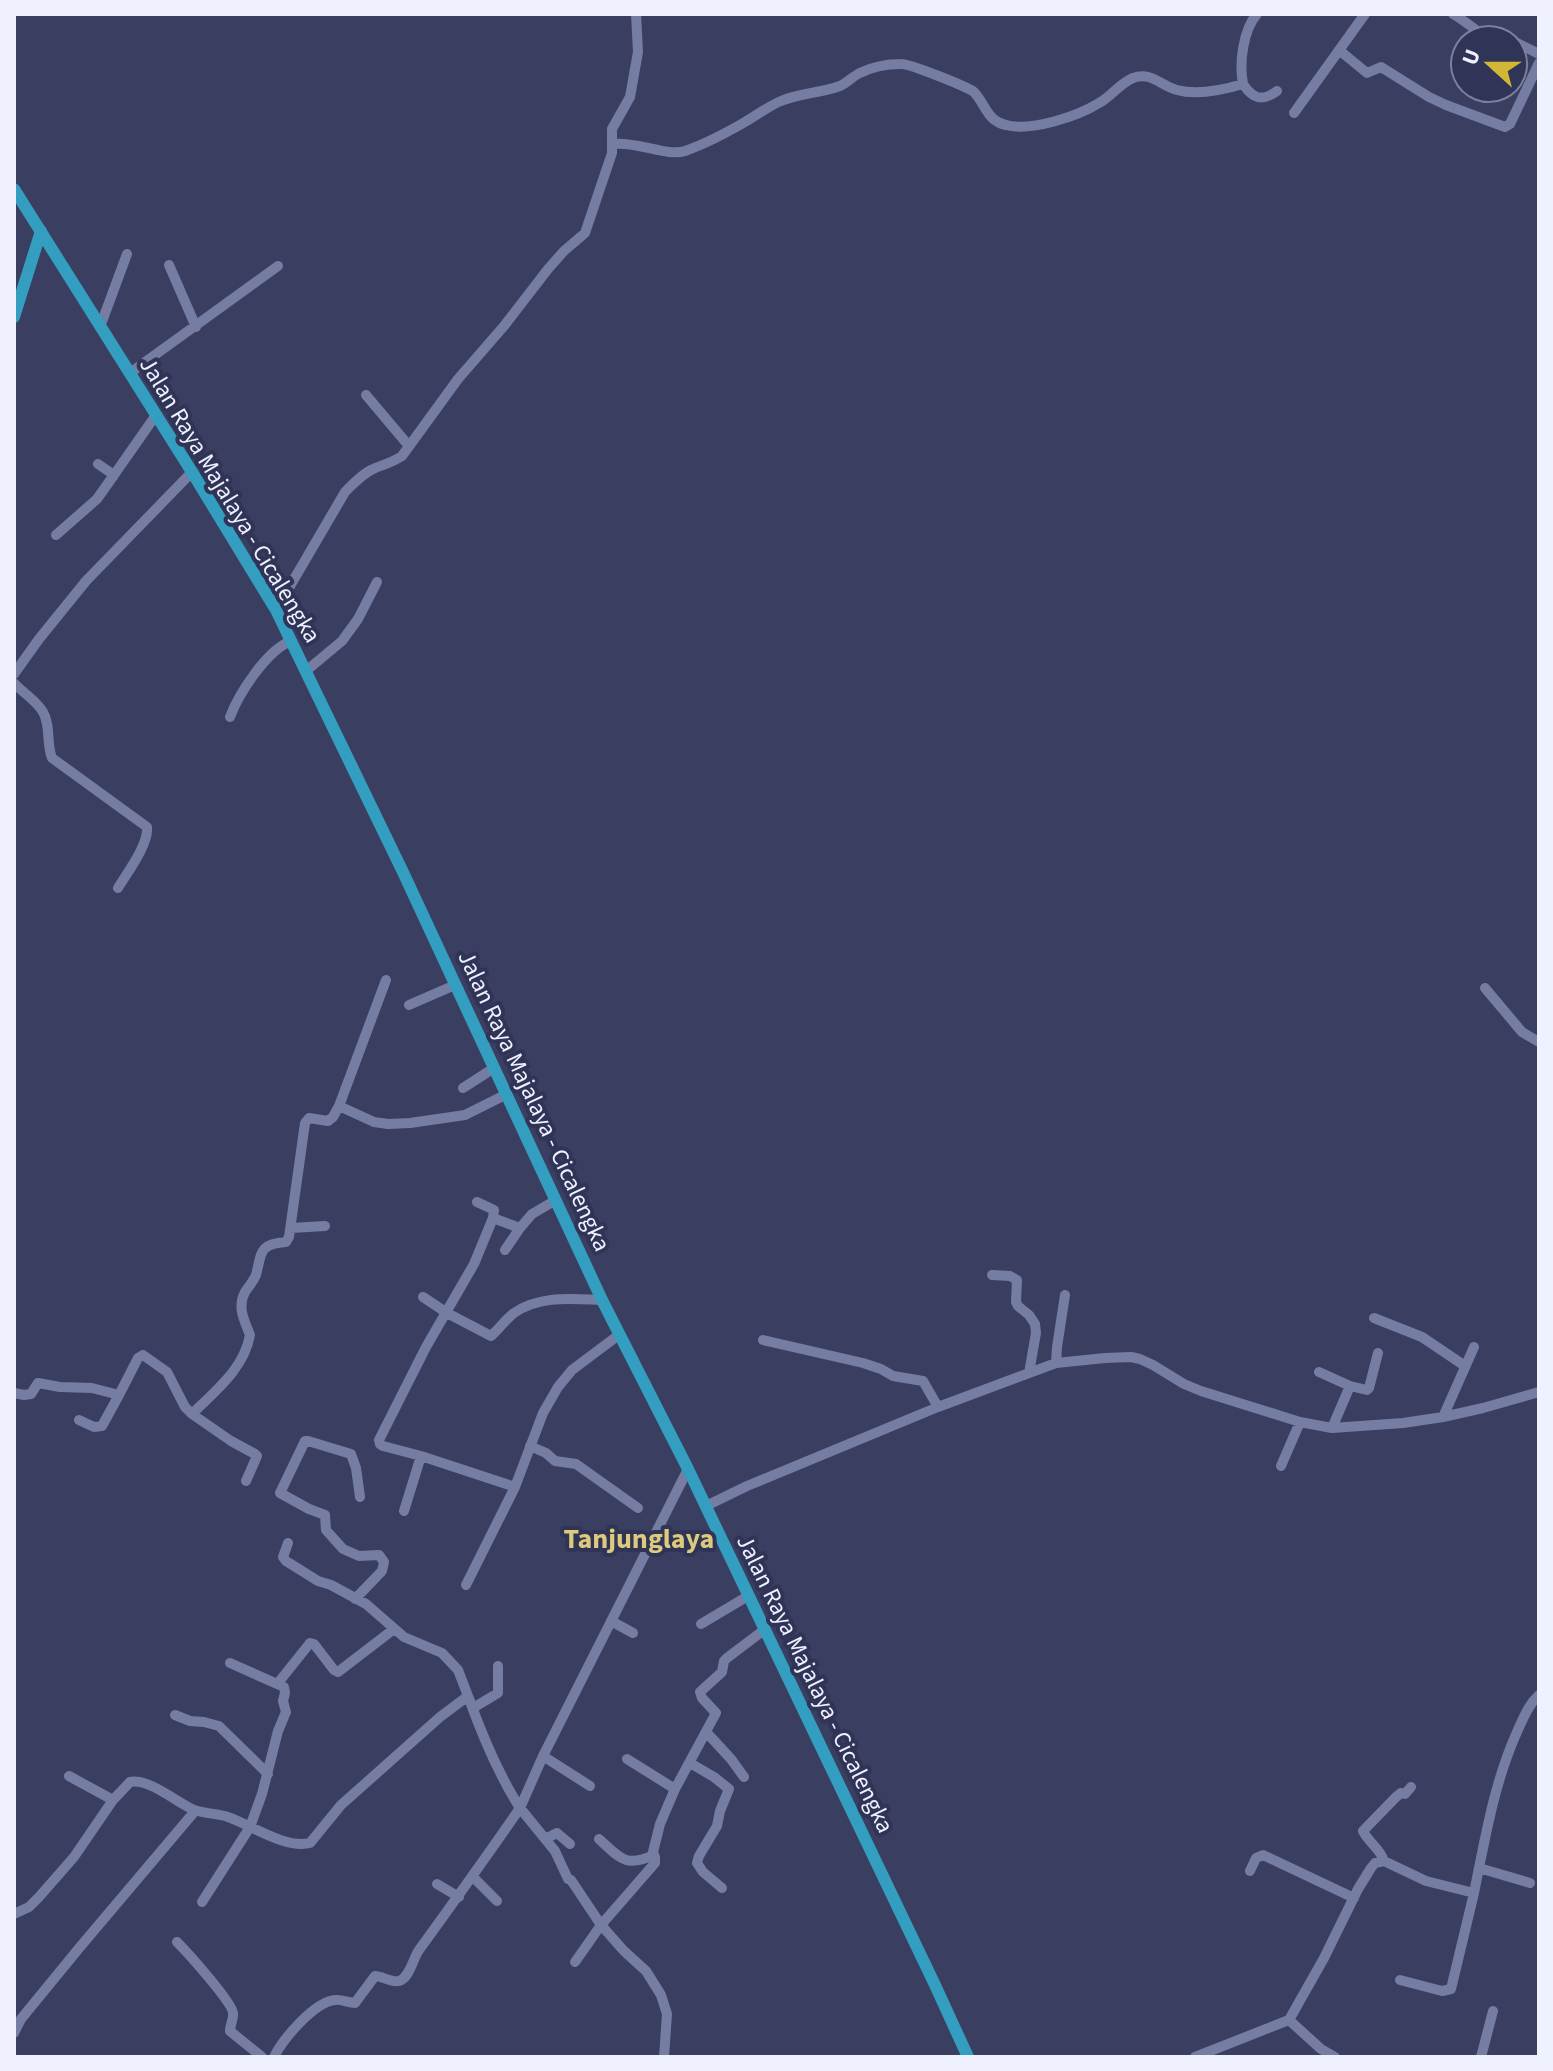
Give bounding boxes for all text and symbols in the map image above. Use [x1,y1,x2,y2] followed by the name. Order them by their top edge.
[1449,24,1529,104] north arrow
[1454,45,1489,70] text: U
[131,350,329,650] street label: Jalan Raya Majalaya - Cicalengka
[449,945,619,1257] street label: Jalan Raya Majalaya - Cicalengka
[564,1519,714,1559] district label: Tanjunglaya
[727,1529,903,1839] street label: Jalan Raya Majalaya - Cicalengka

